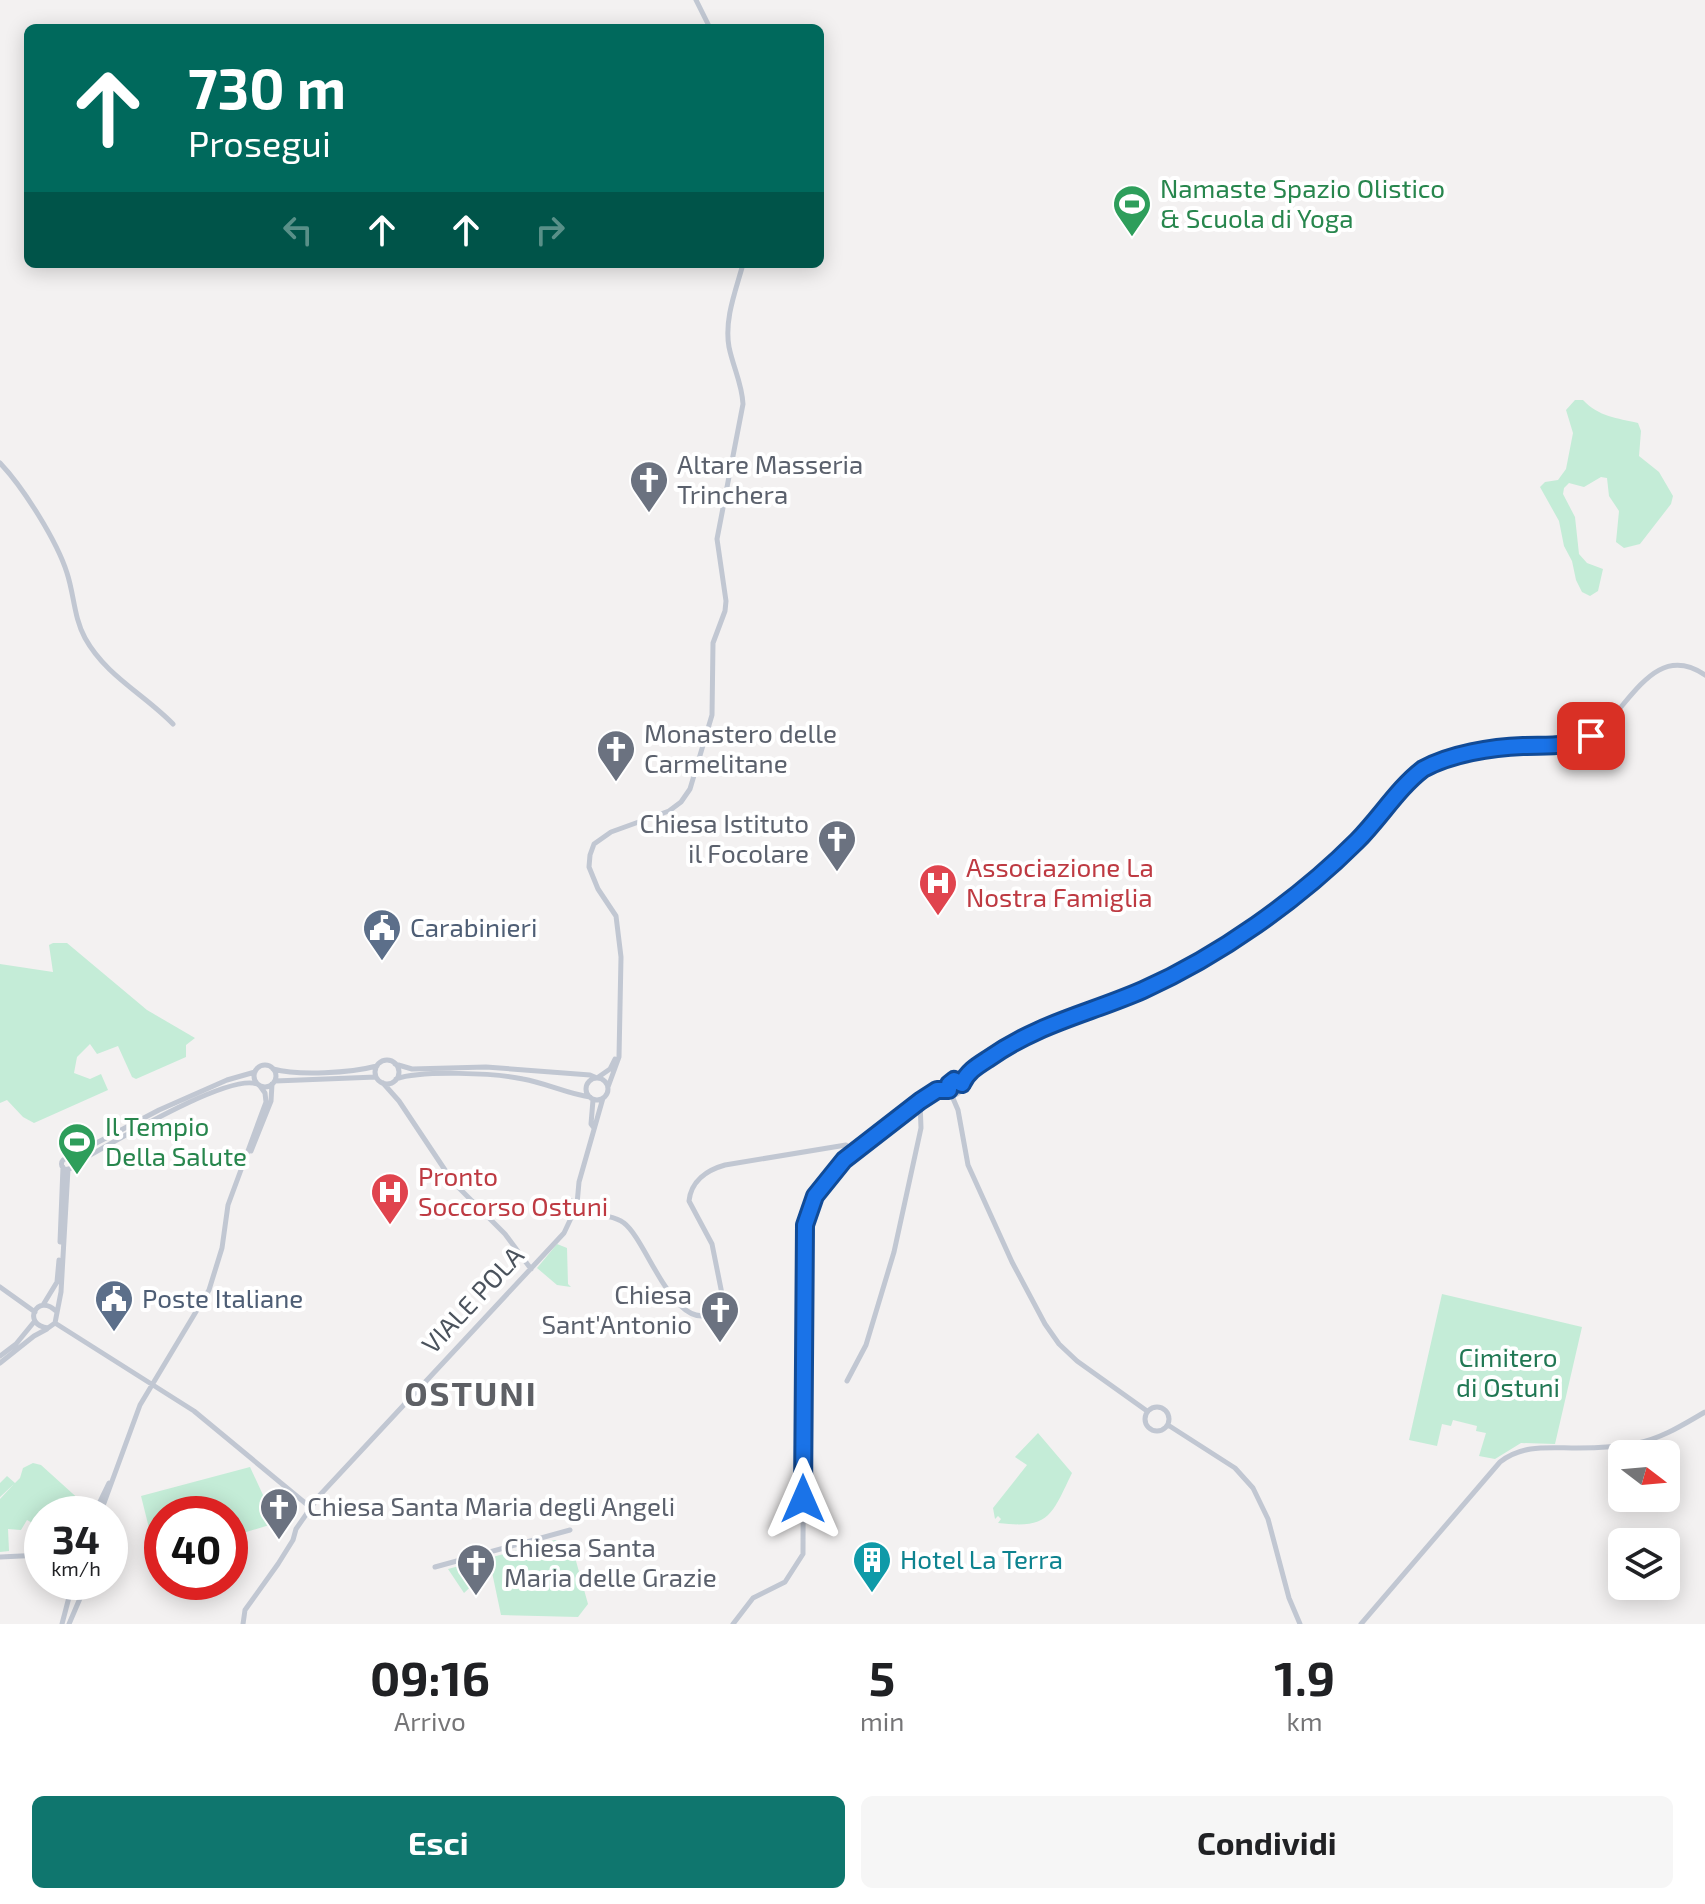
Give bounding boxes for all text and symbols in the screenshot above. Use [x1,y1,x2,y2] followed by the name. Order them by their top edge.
[188,53,346,120] text: 730 m
[56,56,160,160] icon: ahead
[188,121,331,164] text: Prosegui
[1160,172,1445,233] place label: Namaste Spazio Olistico & Scuola di Yoga
[1111,183,1153,238] sports icon: Namaste Spazio Olistico & Scuola di Yoga
[276,208,320,252] icon: left
[360,208,404,252] icon: ahead
[444,208,488,252] icon: ahead
[528,208,572,252] icon: right
[677,448,863,509] place label: Altare Masseria Trinchera
[628,459,670,514] church icon: Altare Masseria Trinchera
[1557,702,1625,770] pin
[1569,714,1613,758] icon: arrive
[644,717,837,778] place label: Monastero delle Carmelitane
[595,728,637,783] church icon: Monastero delle Carmelitane
[640,807,809,868] place label: Chiesa Istituto il Focolare
[816,818,858,873] church icon: Chiesa Istituto il Focolare
[966,851,1154,912] place label: Associazione La Nostra Famiglia
[917,862,959,917] hospital icon: Associazione La Nostra Famiglia
[361,907,403,962] public building icon: Carabinieri
[410,911,537,942] place label: Carabinieri
[105,1110,247,1171] place label: Il Tempio Della Salute
[56,1121,98,1176] sports icon: Il Tempio Della Salute
[418,1160,608,1221] place label: Pronto Soccorso Ostuni
[369,1171,411,1226] hospital icon: Pronto Soccorso Ostuni
[415,1239,529,1359] street label: VIALE POLA
[93,1278,135,1333] public building icon: Poste Italiane
[541,1278,692,1339] place label: Chiesa Sant'Antonio
[142,1282,303,1313] place label: Poste Italiane
[699,1289,741,1344] church icon: Chiesa Sant'Antonio
[1456,1341,1560,1402] park label: Cimitero di Ostuni
[404,1372,538,1413] district label: OSTUNI
[1608,1440,1680,1512] north arrow
[1608,1440,1680,1600] map controls
[761,1457,845,1541] position arrow
[258,1486,300,1541] church icon: Chiesa Santa Maria degli Angeli
[307,1490,675,1521] place label: Chiesa Santa Maria degli Angeli
[144,1496,248,1600] speed limit sign: 40
[52,1514,100,1562] text: 34
[1608,1528,1680,1600] button: layers
[504,1531,717,1592] place label: Chiesa Santa Maria delle Grazie
[851,1539,893,1594] building icon: Hotel La Terra
[455,1542,497,1597] church icon: Chiesa Santa Maria delle Grazie
[900,1543,1063,1574] place label: Hotel La Terra
[51,1556,101,1580] text: km/h
[370,1648,490,1706] text: 09:16
[869,1648,895,1706] text: 5
[1274,1648,1335,1706] text: 1.9
[394,1705,466,1736] text: Arrivo
[860,1705,904,1736] text: min
[1287,1705,1323,1736] text: km
[32,1796,845,1888] button: Esci
[861,1796,1673,1888] button: Condividi

